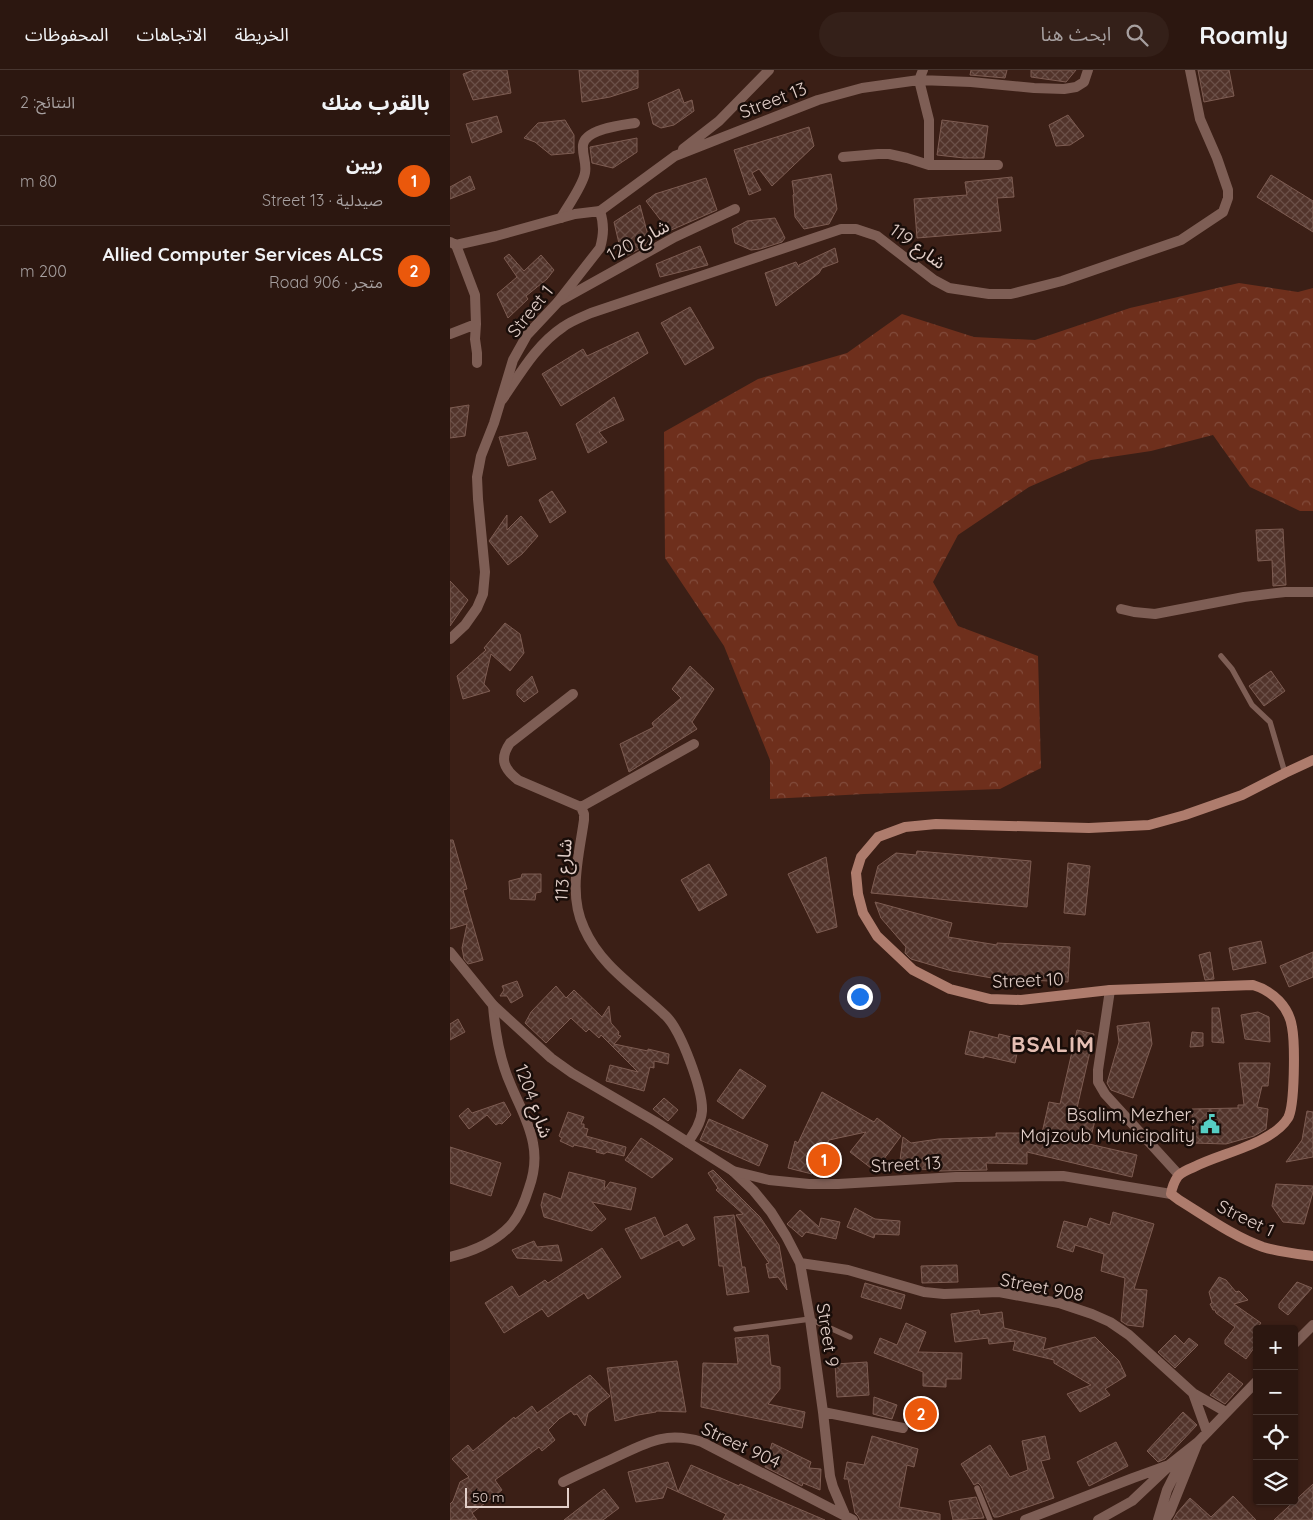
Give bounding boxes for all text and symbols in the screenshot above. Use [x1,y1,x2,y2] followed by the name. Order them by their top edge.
[819,12,1169,57] search box
[1199,20,1288,50] text: Roamly
[1123,21,1151,49] icon: search
[1041,22,1111,46] text: ابحث هنا
[25,23,109,46] text: المحفوظات
[137,23,207,46] text: الاتجاهات
[235,23,289,46] text: الخريطة
[736,77,810,123] street label: Street 13
[322,89,430,115] text: بالقرب منك
[20,92,75,112] text: النتائج: 2
[346,151,383,175] text: ريين
[20,171,57,191] text: 80 m
[411,171,417,191] text: 1
[262,190,383,210] text: صيدلية · Street 13
[603,214,675,269] street label: شارع 120
[884,218,950,276] street label: شارع 119
[102,242,383,266] text: Allied Computer Services ALCS
[20,261,67,281] text: 200 m
[409,261,419,281] text: 2
[269,272,383,292] text: متجر · 906 Road
[502,280,558,342] street label: Street 1
[549,838,580,902] street label: شارع 113
[992,967,1064,993] street label: Street 10
[847,984,873,1010] your location
[1011,1030,1095,1058] district label: BSALIM
[507,1061,558,1142] street label: شارع 1204
[1020,1103,1195,1147] place label: Bsalim, Mezher, Majzoub Municipality
[1199,1113,1221,1135] public building icon: Bsalim, Mezher, Majzoub Municipality
[808,1141,840,1179] pin: 1
[870,1151,942,1177] street label: Street 13
[1214,1194,1278,1242] street label: Street 1
[998,1268,1086,1306] street label: Street 908
[812,1302,844,1368] street label: Street 9
[1253,1325,1298,1505] map controls
[1253,1325,1298,1370] button: +
[1253,1370,1298,1415] button: −
[905,1395,937,1433] pin: 2
[1253,1415,1298,1460] button: locate
[698,1417,784,1473] street label: Street 904
[1253,1460,1298,1505] button: layers
[465,1485,569,1508] scale bar
[472,1488,505,1506] text: 50 m

